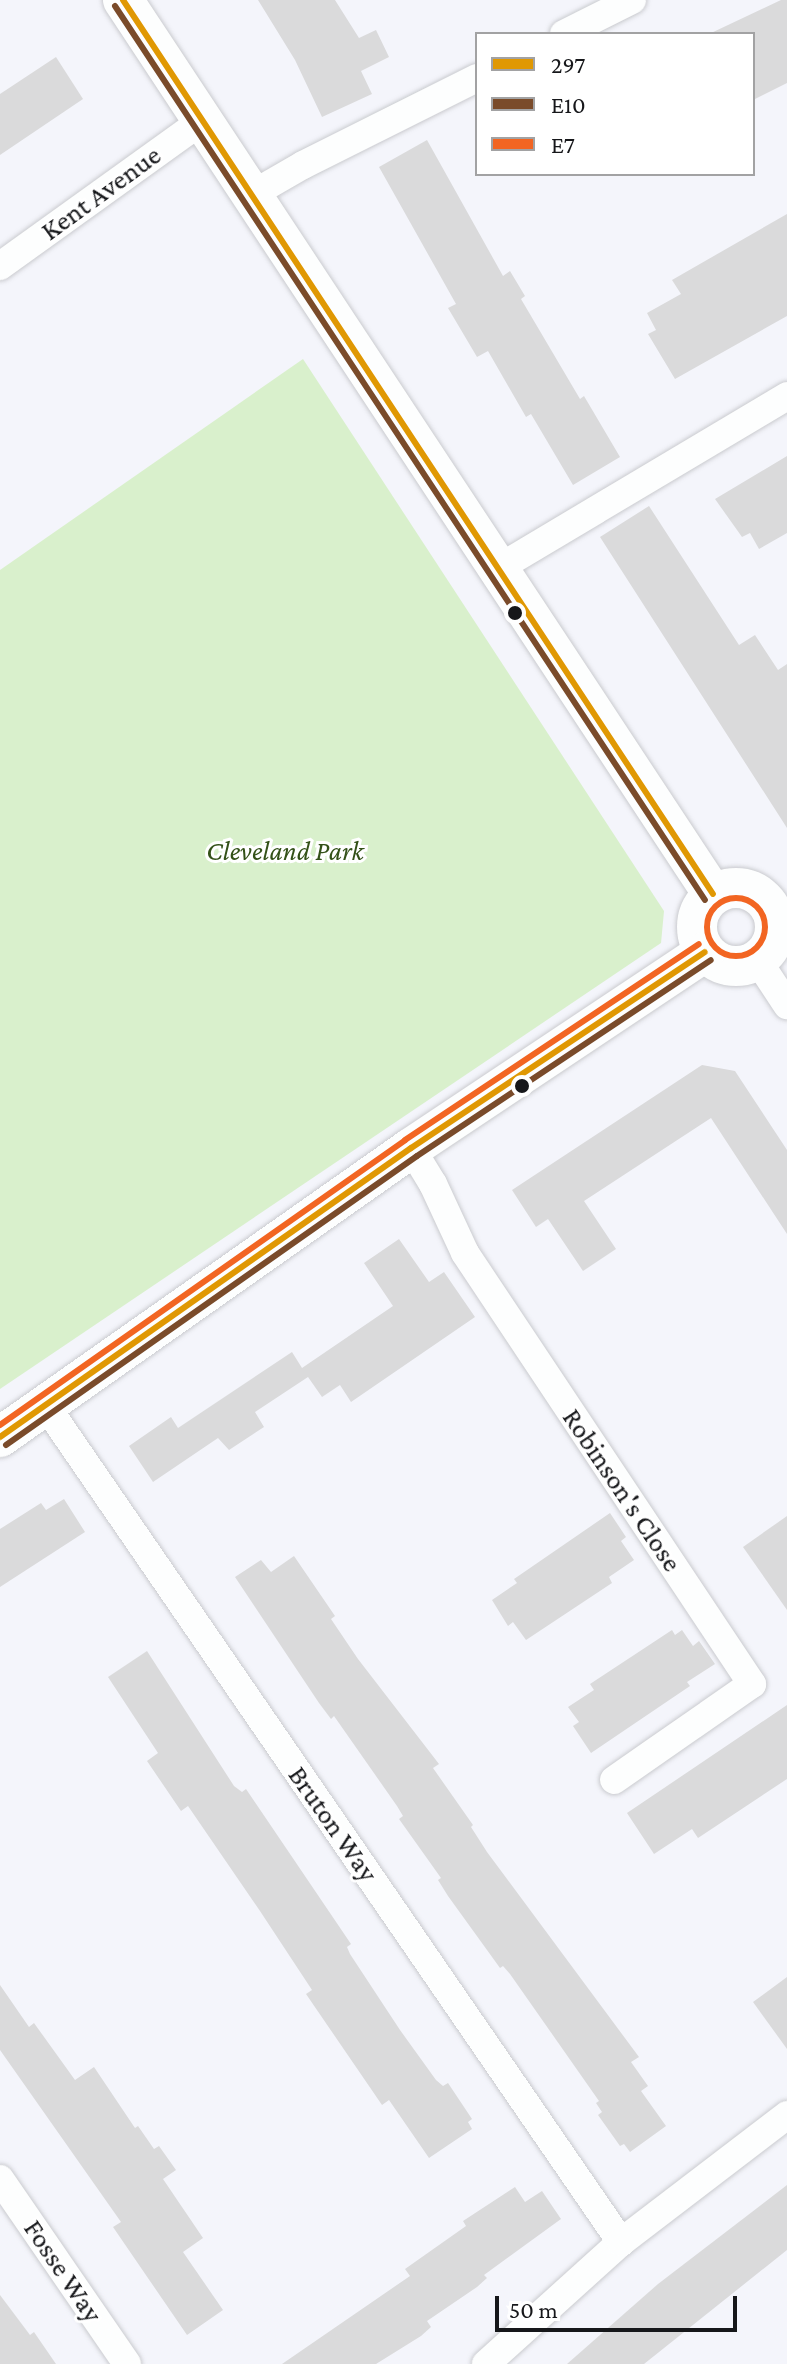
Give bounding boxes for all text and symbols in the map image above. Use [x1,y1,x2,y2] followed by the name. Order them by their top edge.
[475,32,755,176] legend
[551,51,585,78] text: 297
[551,91,586,118] text: E10
[551,131,575,158] text: E7
[34,138,168,248] street label: Kent Avenue
[507,605,523,621] unlabelled marker
[206,834,364,868] park label: Cleveland Park
[514,1078,530,1094] unlabelled marker
[555,1402,689,1578] street label: Robinson's Close
[281,1760,385,1888] street label: Bruton Way
[16,2213,110,2329] street label: Fosse Way
[499,2280,741,2330] scale bar
[509,2296,558,2323] text: 50 m

